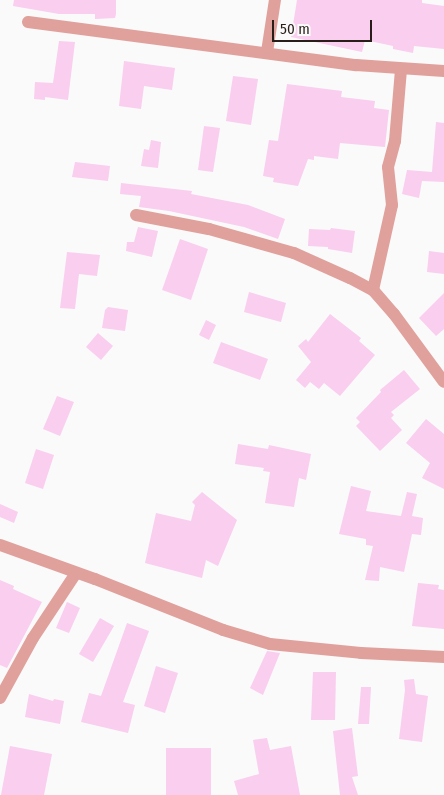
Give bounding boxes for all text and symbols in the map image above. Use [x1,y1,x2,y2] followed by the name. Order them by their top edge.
[274,10,374,42] scale bar
[280,20,310,38] text: 50 m

